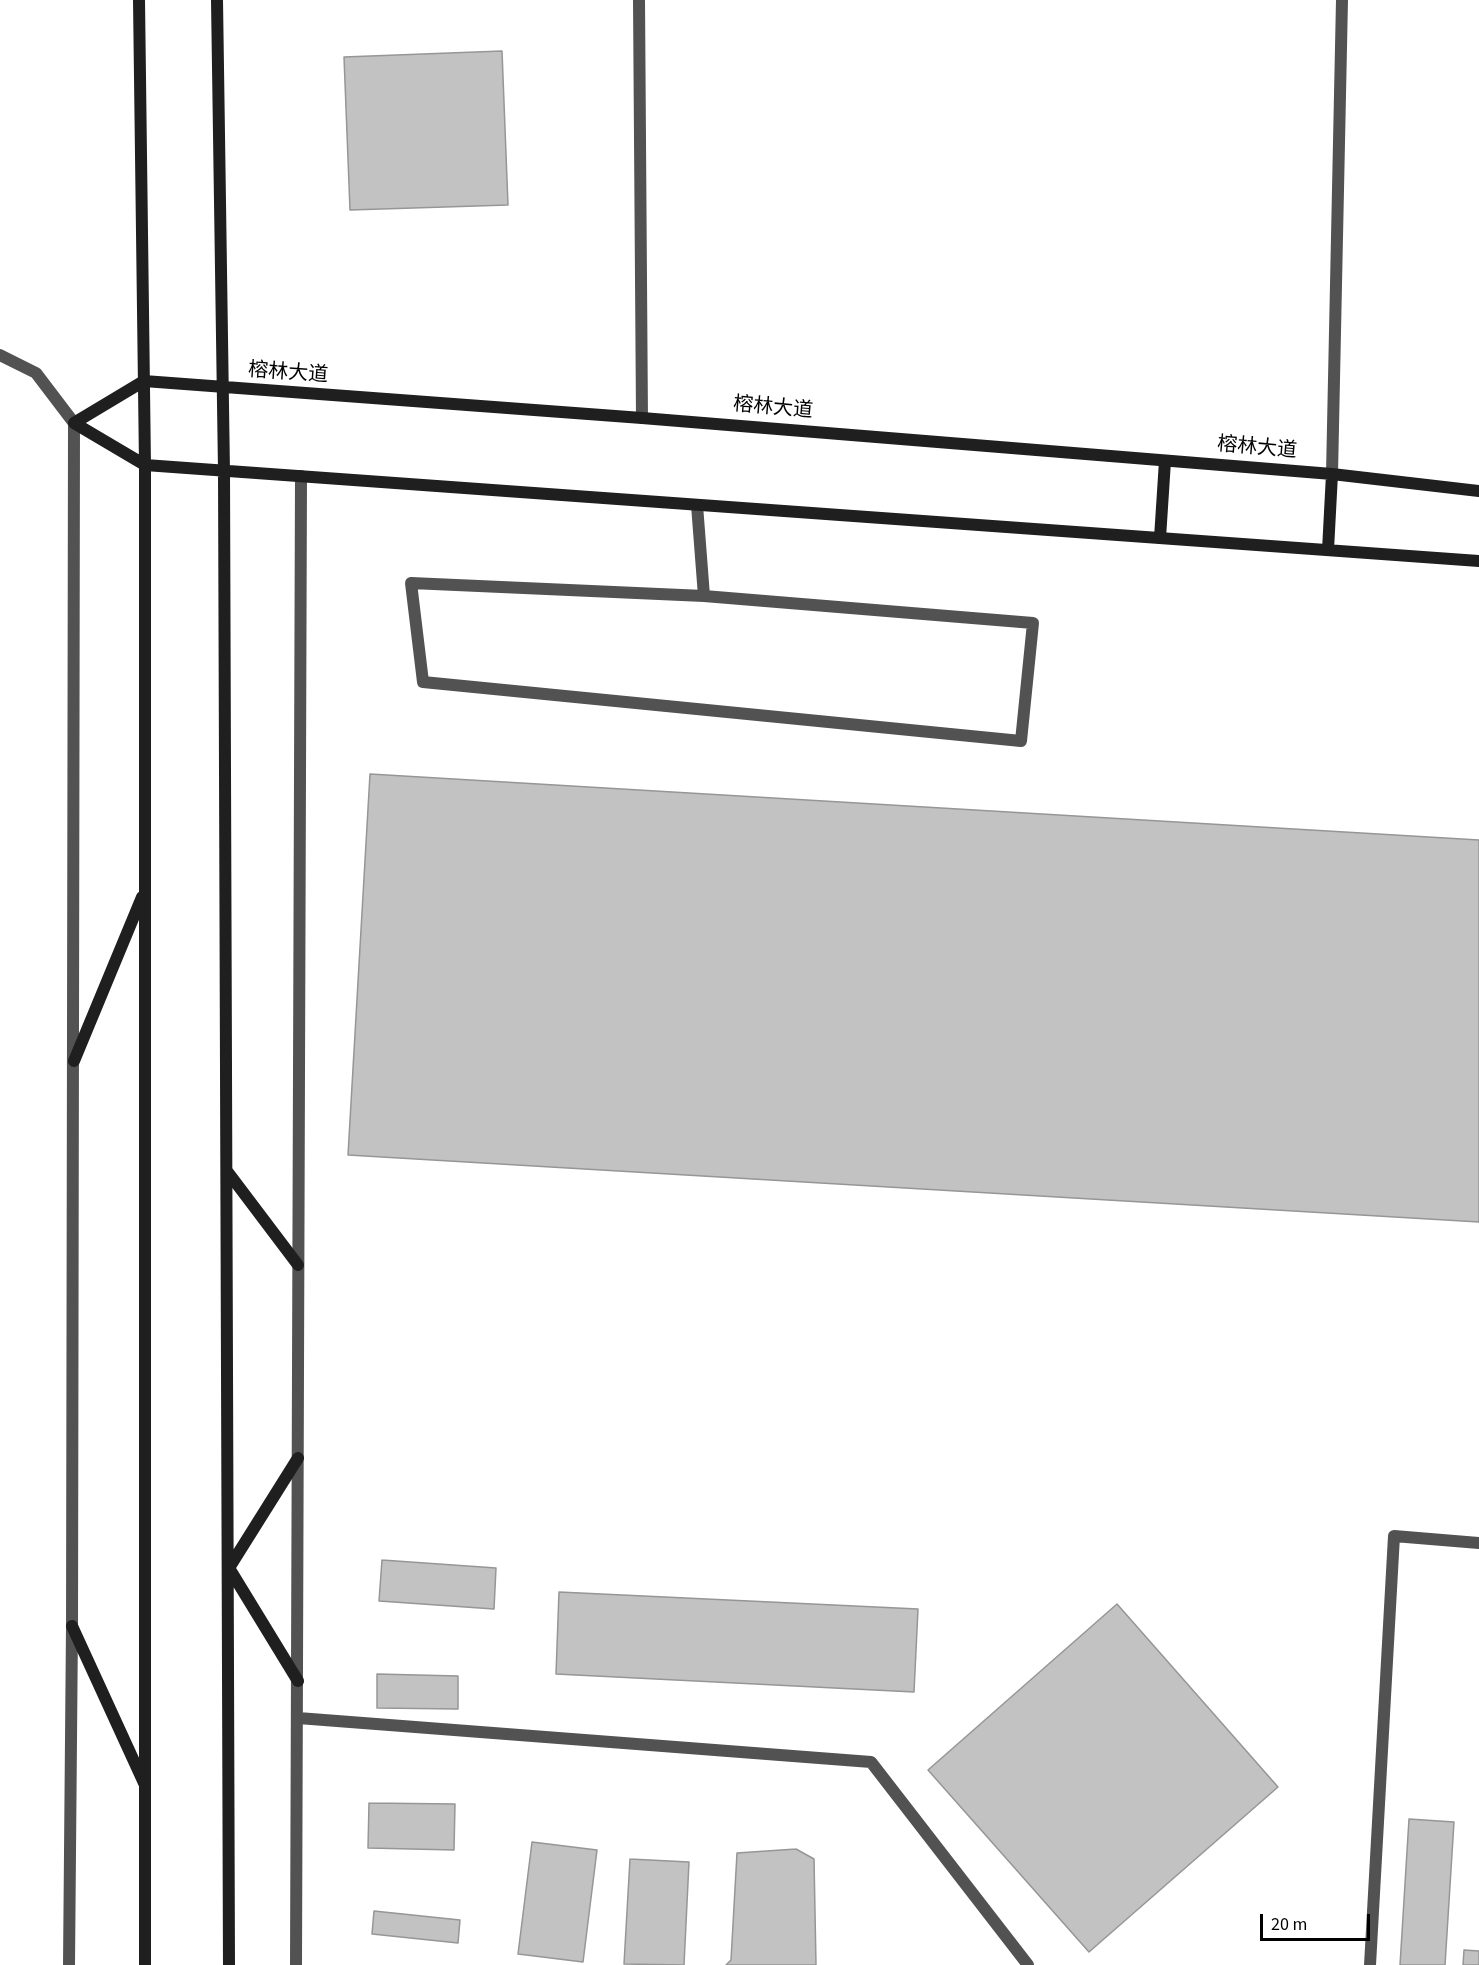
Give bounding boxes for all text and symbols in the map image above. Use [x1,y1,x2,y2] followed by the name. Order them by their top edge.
[247,359,329,389] street label: 榕林大道
[732,394,814,424] street label: 榕林大道
[1216,434,1298,464] street label: 榕林大道
[1263,1902,1372,1940] scale bar
[1271,1912,1307,1937] text: 20 m

